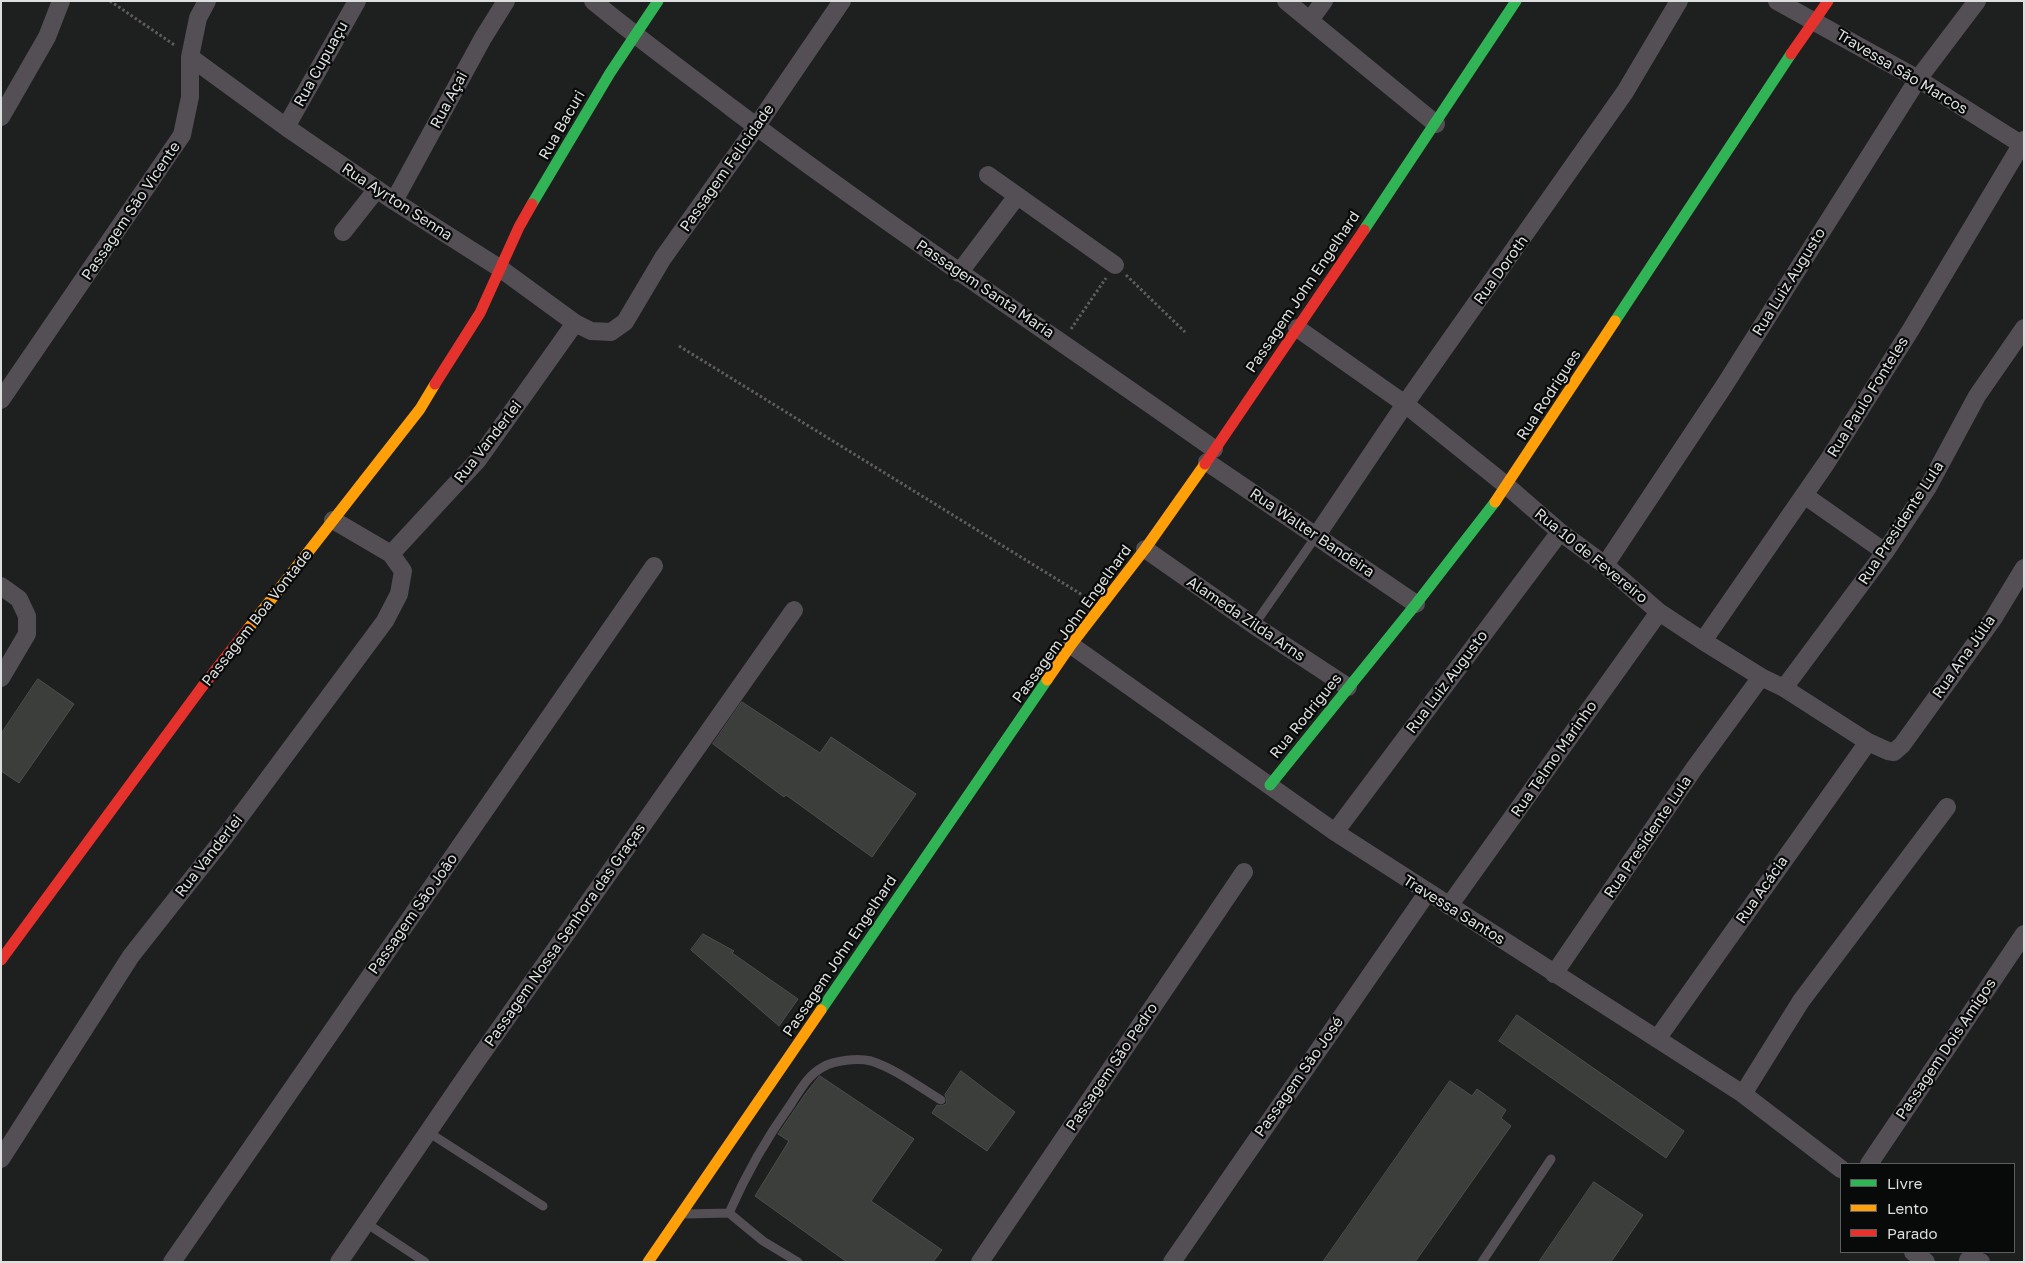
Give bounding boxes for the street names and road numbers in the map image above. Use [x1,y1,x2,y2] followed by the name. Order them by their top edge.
[290,18,352,110] street label: Rua Cupuaçu
[1833,26,1971,118] street label: Travessa São Marcos
[427,69,471,131] street label: Rua Açai
[535,87,589,163] street label: Rua Bacuri
[676,101,778,235] street label: Passagem Felicidade
[78,138,184,284] street label: Passagem São Vicente
[338,160,456,244] street label: Rua Ayrton Senna
[1242,208,1364,376] street label: Passagem John Engelhard
[1749,225,1829,339] street label: Rua Luiz Augusto
[1470,232,1532,308] street label: Rua Doroth
[913,236,1057,342] street label: Passagem Santa Maria
[1824,333,1912,461] street label: Rua Paulo Fonteles
[1513,346,1585,444] street label: Rua Rodrigues
[450,397,526,487] street label: Rua Vanderlei
[1854,458,1948,588] street label: Rua Presidente Lula
[1246,485,1378,581] street label: Rua Walter Bandeira
[1531,505,1651,607] street label: Rua 10 de Fevereiro
[1009,542,1135,706] street label: Passagem John Engelhard
[198,546,316,690] street label: Passagem Boa Vontade
[1183,573,1309,665] street label: Alameda Zilda Arns
[1929,612,1999,702] street label: Rua Ana Júlia
[1402,627,1492,737] street label: Rua Luiz Augusto
[1266,670,1346,762] street label: Rua Rodrigues
[1507,698,1601,820] street label: Rua Telmo Marinho
[1600,773,1696,901] street label: Rua Presidente Lula
[171,811,247,901] street label: Rua Vanderlei
[481,820,649,1050] street label: Passagem Nossa Senhora das Graças
[365,850,461,978] street label: Passagem São João
[1732,853,1792,927] street label: Rua Acácia
[1400,871,1508,949] street label: Travessa Santos
[779,872,901,1040] street label: Passagem John Engelhard
[1892,975,2000,1123] street label: Passagem Dois Amigos
[1062,1000,1162,1134] street label: Passagem São Pedro
[1251,1014,1347,1140] street label: Passagem São José

